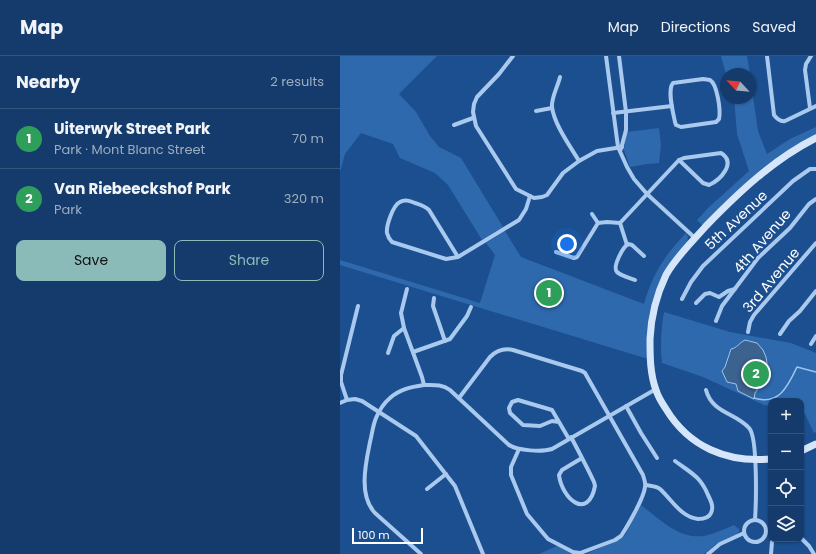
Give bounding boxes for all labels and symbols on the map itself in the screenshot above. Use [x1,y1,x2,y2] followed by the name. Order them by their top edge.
[720,68,756,104] north arrow
[700,185,772,254] street label: 5th Avenue
[728,204,796,277] street label: 4th Avenue
[557,234,577,254] your location
[738,243,804,317] street label: 3rd Avenue
[536,278,562,308] pin: 1
[743,359,769,389] pin: 2
[352,526,423,545] scale bar

